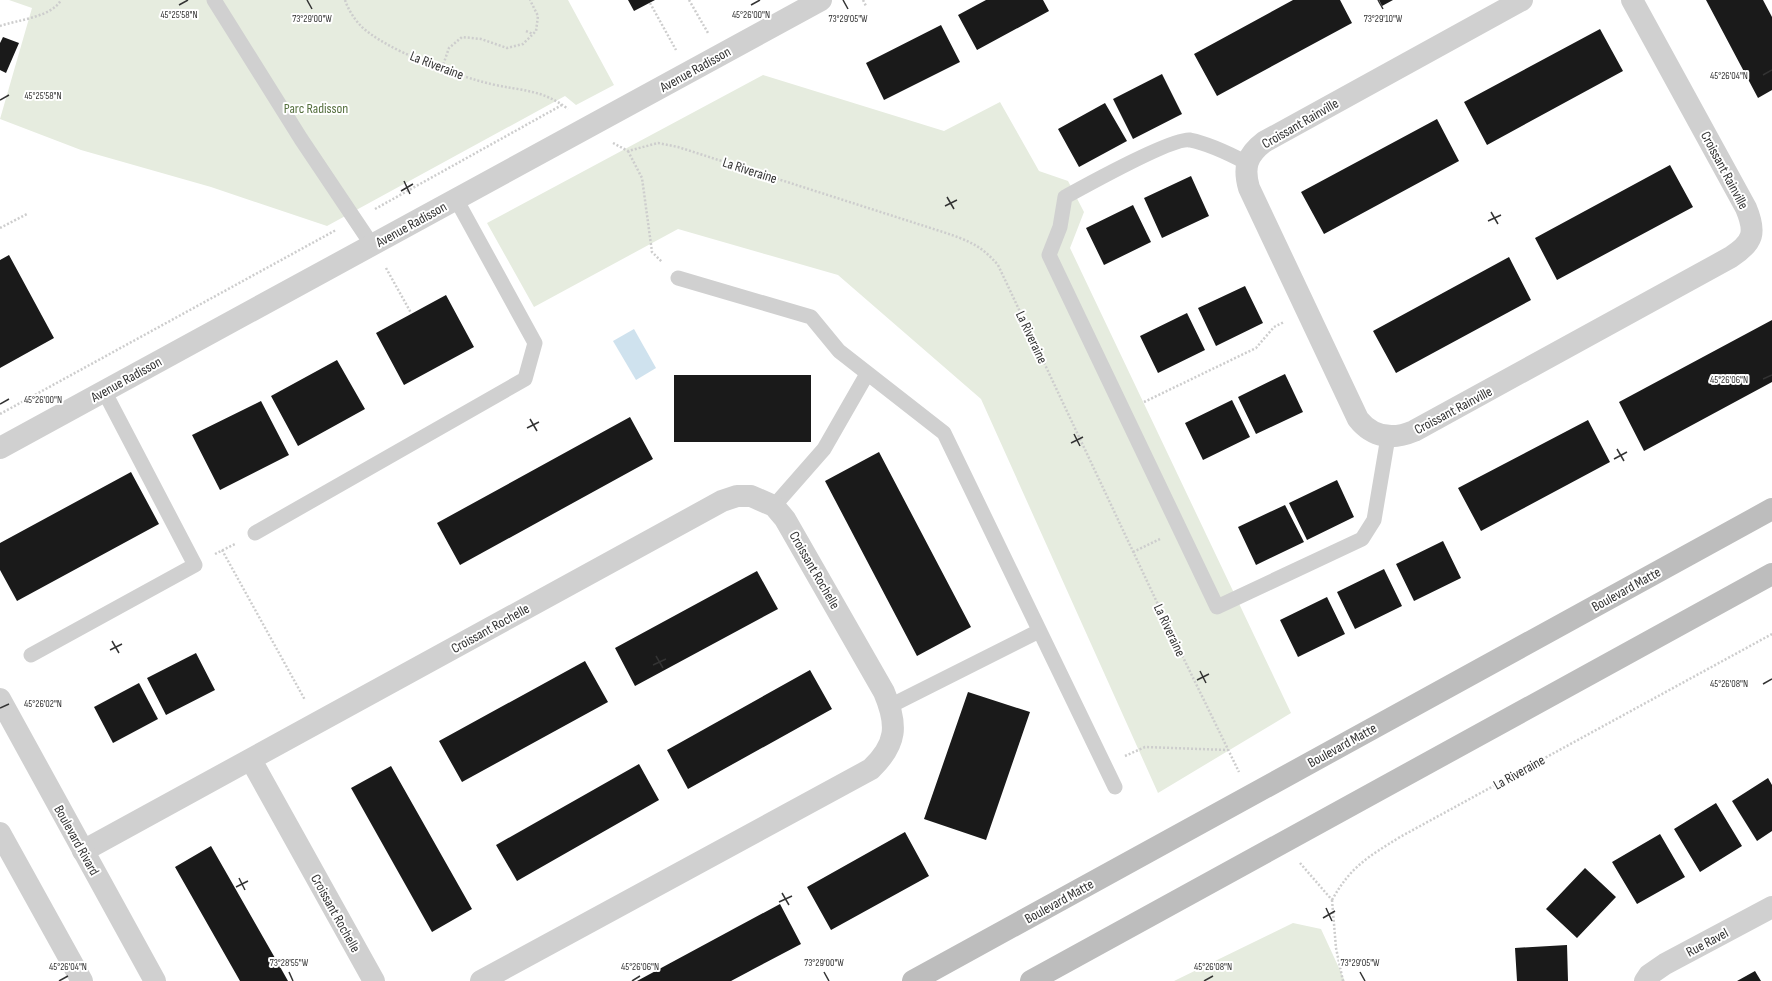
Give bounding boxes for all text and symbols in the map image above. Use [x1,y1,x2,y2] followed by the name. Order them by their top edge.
[160,9,198,21] text: 45°25'58"N
[732,9,770,21] text: 45°26'00"N
[292,13,332,25] text: 73°29'00"W
[828,13,868,25] text: 73°29'05"W
[1364,13,1403,25] text: 73°29'10"W
[656,43,734,96] street label: Avenue Radisson
[408,47,466,83] street label: La Riveraine
[1710,70,1748,82] text: 45°26'04"N
[24,90,62,102] text: 45°25'58"N
[1259,95,1342,152] street label: Croissant Rainville
[284,100,348,117] park label: Parc Radisson
[1697,128,1752,212] street label: Croissant Rainville
[720,154,779,187] street label: La Riveraine
[372,198,450,251] street label: Avenue Radisson
[1012,308,1051,366] street label: La Riveraine
[87,353,165,406] street label: Avenue Radisson
[1710,374,1748,386] text: 45°26'06"N
[1411,383,1495,438] street label: Croissant Rainville
[24,394,62,406] text: 45°26'00"N
[785,528,844,612] street label: Croissant Rochelle
[1589,564,1664,615] street label: Boulevard Matte
[448,600,532,657] street label: Croissant Rochelle
[1150,601,1189,659] street label: La Riveraine
[1710,678,1748,690] text: 45°26'08"N
[24,698,62,710] text: 45°26'02"N
[1305,720,1380,771] street label: Boulevard Matte
[1491,751,1548,793] street label: La Riveraine
[50,802,103,879] street label: Boulevard Rivard
[307,871,364,955] street label: Croissant Rochelle
[1022,876,1097,927] street label: Boulevard Matte
[1683,924,1731,961] street label: Rue Ravel
[270,957,309,969] text: 73°28'55"W
[804,957,844,969] text: 73°29'00"W
[1340,957,1380,969] text: 73°29'05"W
[49,961,87,973] text: 45°26'04"N
[621,961,659,973] text: 45°26'06"N
[1194,961,1232,973] text: 45°26'08"N

